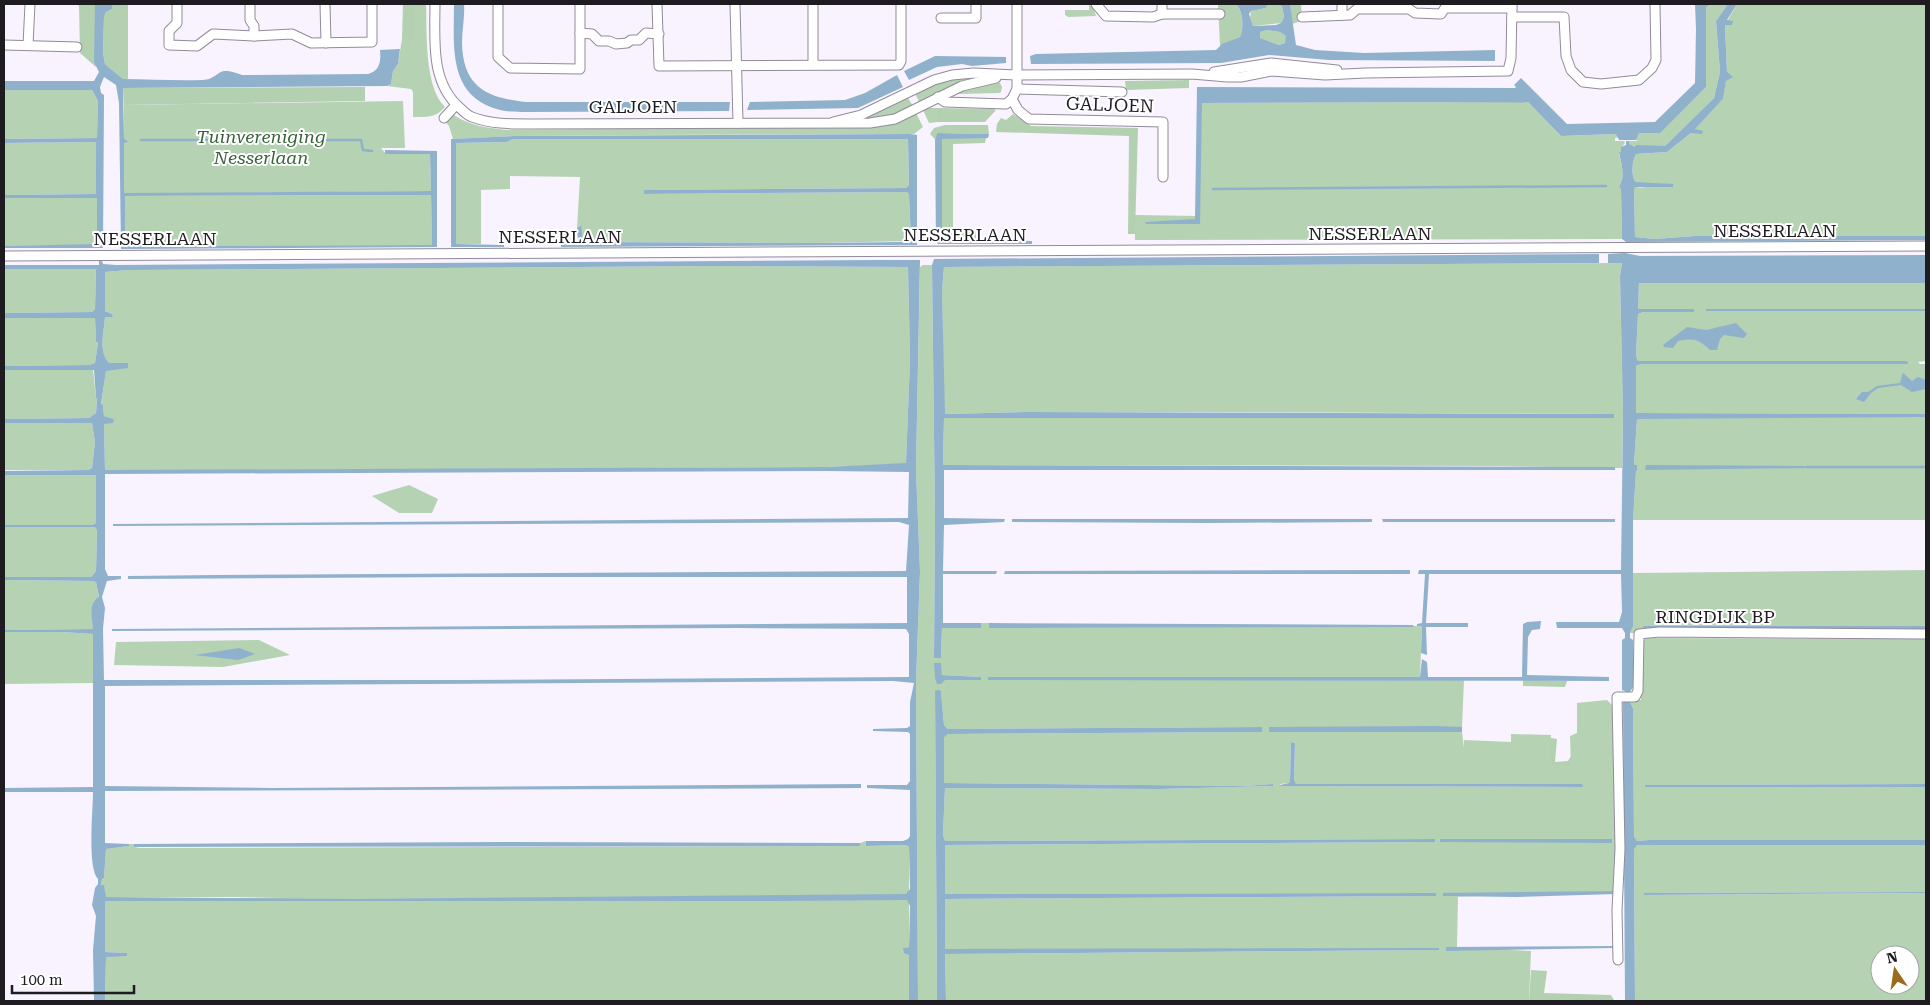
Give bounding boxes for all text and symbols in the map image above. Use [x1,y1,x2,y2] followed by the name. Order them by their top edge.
[1066,92,1155,117] street label: GALJOEN
[589,96,677,117] street label: GALJOEN
[196,126,326,168] park label: Tuinvereniging Nesserlaan
[1713,220,1837,241] street label: NESSERLAAN
[1308,223,1432,244] street label: NESSERLAAN
[903,224,1027,245] street label: NESSERLAAN
[498,226,622,247] street label: NESSERLAAN
[93,228,217,249] street label: NESSERLAAN
[1655,606,1775,627] street label: RINGDIJK BP
[1870,945,1920,995] north arrow
[1885,948,1899,966] text: N
[12,962,135,994] scale bar
[20,971,63,989] text: 100 m

